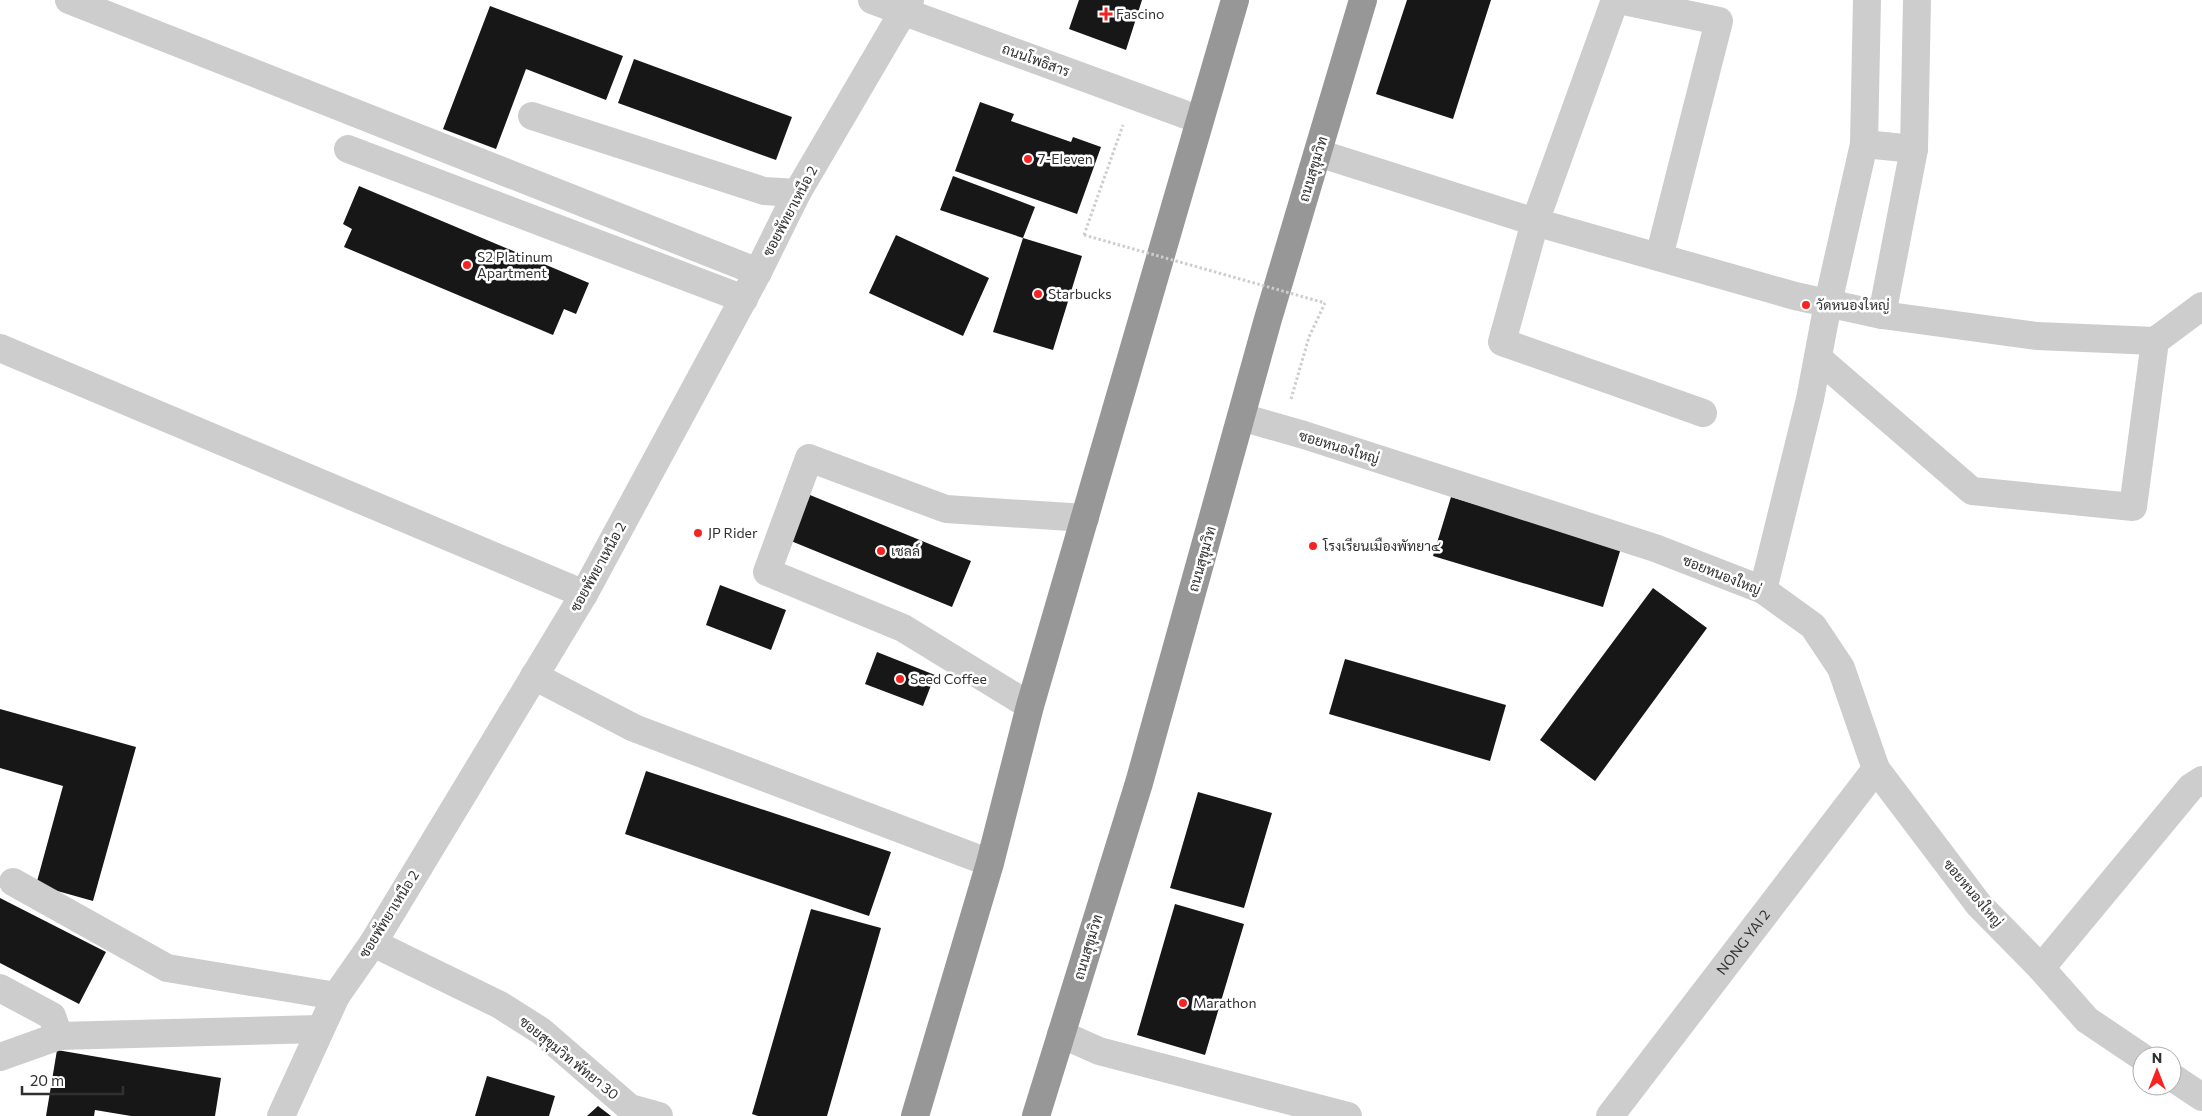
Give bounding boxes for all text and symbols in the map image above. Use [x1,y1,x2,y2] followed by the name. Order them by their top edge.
[1116,5,1164,22] place label: Fascino
[1100,8,1112,20] marker: Fascino
[1000,39,1072,80] street label: ถนนโพธิสาร
[1295,134,1332,204] street label: ถนนสุขุมวิท
[1038,150,1093,167] place label: 7-Eleven
[1022,153,1034,165] marker: 7-Eleven
[759,163,821,259] street label: ซอยพัทยาเหนือ 2
[477,248,553,281] place label: S2 Platinum Apartment
[461,259,473,271] marker: S2 Platinum Apartment
[1048,285,1112,302] place label: Starbucks
[1032,288,1044,300] marker: Starbucks
[1816,296,1890,314] place label: วัดหนองใหญ่
[1800,299,1812,311] marker: วัดหนองใหญ่
[1297,426,1381,468] street label: ซอยหนองใหญ่
[566,519,629,615] street label: ซอยพัทยาเหนือ 2
[708,524,758,541] place label: JP Rider
[1184,524,1221,594] street label: ถนนสุขุมวิท
[692,527,704,539] marker: JP Rider
[1322,537,1441,554] place label: โรงเรียนเมืองพัทยา๔
[1307,540,1319,552] marker: โรงเรียนเมืองพัทยา๔
[891,542,920,559] place label: เชลล์
[875,545,887,557] marker: เชลล์
[1680,551,1764,599] street label: ซอยหนองใหญ่
[910,670,987,687] place label: Seed Coffee
[894,673,906,685] marker: Seed Coffee
[1939,855,2007,931] street label: ซอยหนองใหญ่
[355,867,422,961] street label: ซอยพัทยาเหนือ 2
[1713,906,1773,978] street label: NONG YAI 2
[1070,912,1107,982] street label: ถนนสุขุมวิท
[1193,994,1257,1011] place label: Marathon
[1177,997,1189,1009] marker: Marathon
[515,1012,622,1104] street label: ซอยสุขุมวิท พัทยา 30
[2132,1046,2182,1096] north arrow
[2152,1049,2162,1066] text: N
[22,1064,124,1096] scale bar
[30,1071,64,1089] text: 20 m

